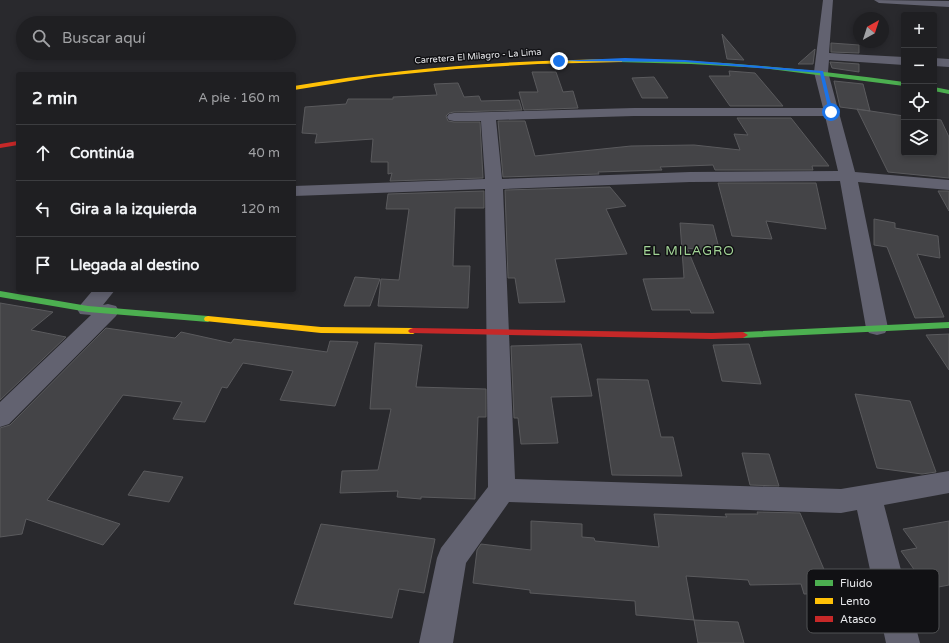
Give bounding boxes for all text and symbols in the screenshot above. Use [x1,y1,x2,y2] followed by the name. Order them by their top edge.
[853,12,889,48] north arrow
[901,12,937,156] map controls
[901,12,937,48] button: +
[16,16,296,60] search box
[30,27,52,49] icon: search
[62,29,145,47] text: Buscar aquí
[414,47,542,66] street label: Carretera El Milagro - La Lima
[901,48,937,84] button: −
[550,52,568,70] route end
[901,84,937,120] button: locate
[32,88,77,109] text: 2 min
[198,90,280,106] text: A pie · 160 m
[822,103,840,121] route start
[901,120,937,156] button: layers
[32,142,54,164] icon: ahead
[70,144,134,162] text: Continúa
[248,145,280,161] text: 40 m
[32,198,54,220] icon: left
[70,200,197,218] text: Gira a la izquierda
[240,201,280,217] text: 120 m
[643,243,735,259] district label: EL MILAGRO
[32,254,54,276] icon: arrive
[70,256,199,274] text: Llegada al destino
[807,569,939,633] legend
[840,577,873,590] text: Fluido
[840,595,870,608] text: Lento
[840,613,876,626] text: Atasco

